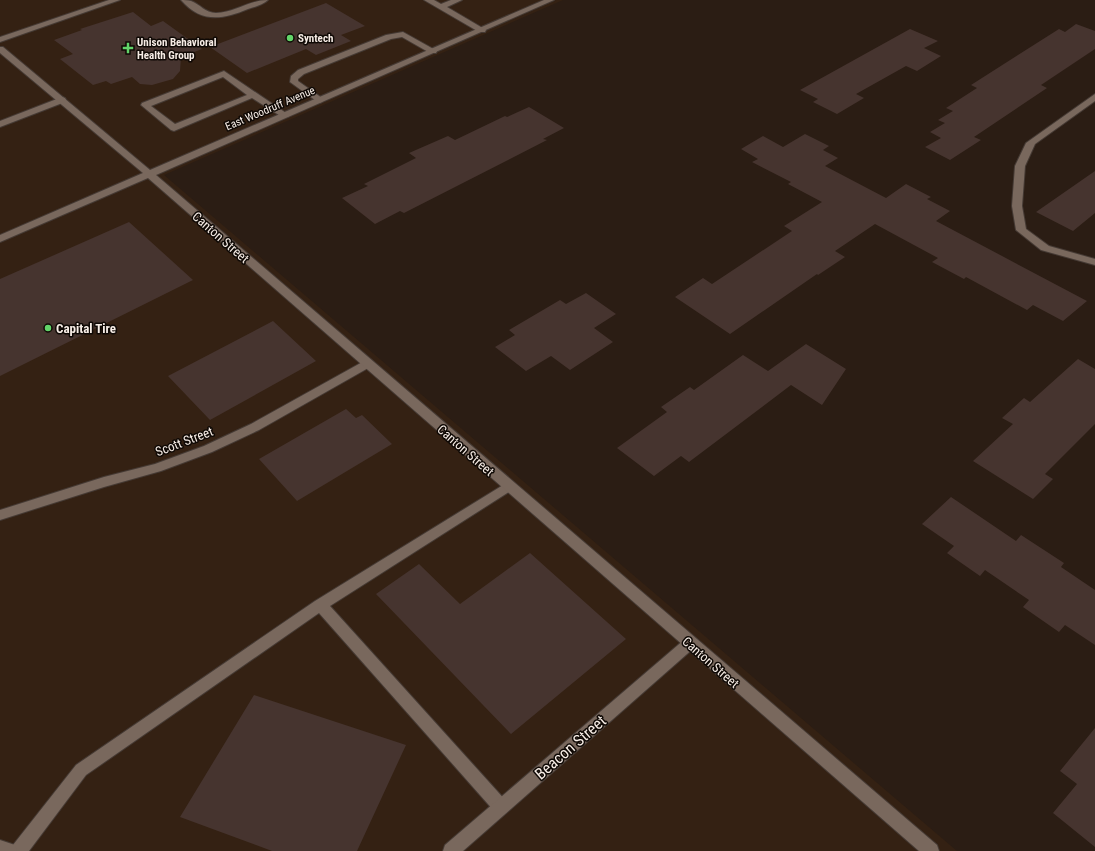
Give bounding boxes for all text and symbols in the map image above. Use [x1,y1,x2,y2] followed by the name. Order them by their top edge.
[298,32,333,45] place label: Syntech
[285,33,295,43] marker: Syntech
[137,36,217,62] place label: Unison Behavioral Health Group
[122,42,134,54] marker: Unison Behavioral Health Group
[223,84,317,133] street label: East Woodruff Avenue
[189,209,252,266] street label: Canton Street
[56,321,116,336] place label: Capital Tire
[43,323,53,333] marker: Capital Tire
[434,422,497,479] street label: Canton Street
[153,424,215,459] street label: Scott Street
[679,634,742,691] street label: Canton Street
[531,711,610,783] street label: Beacon Street

